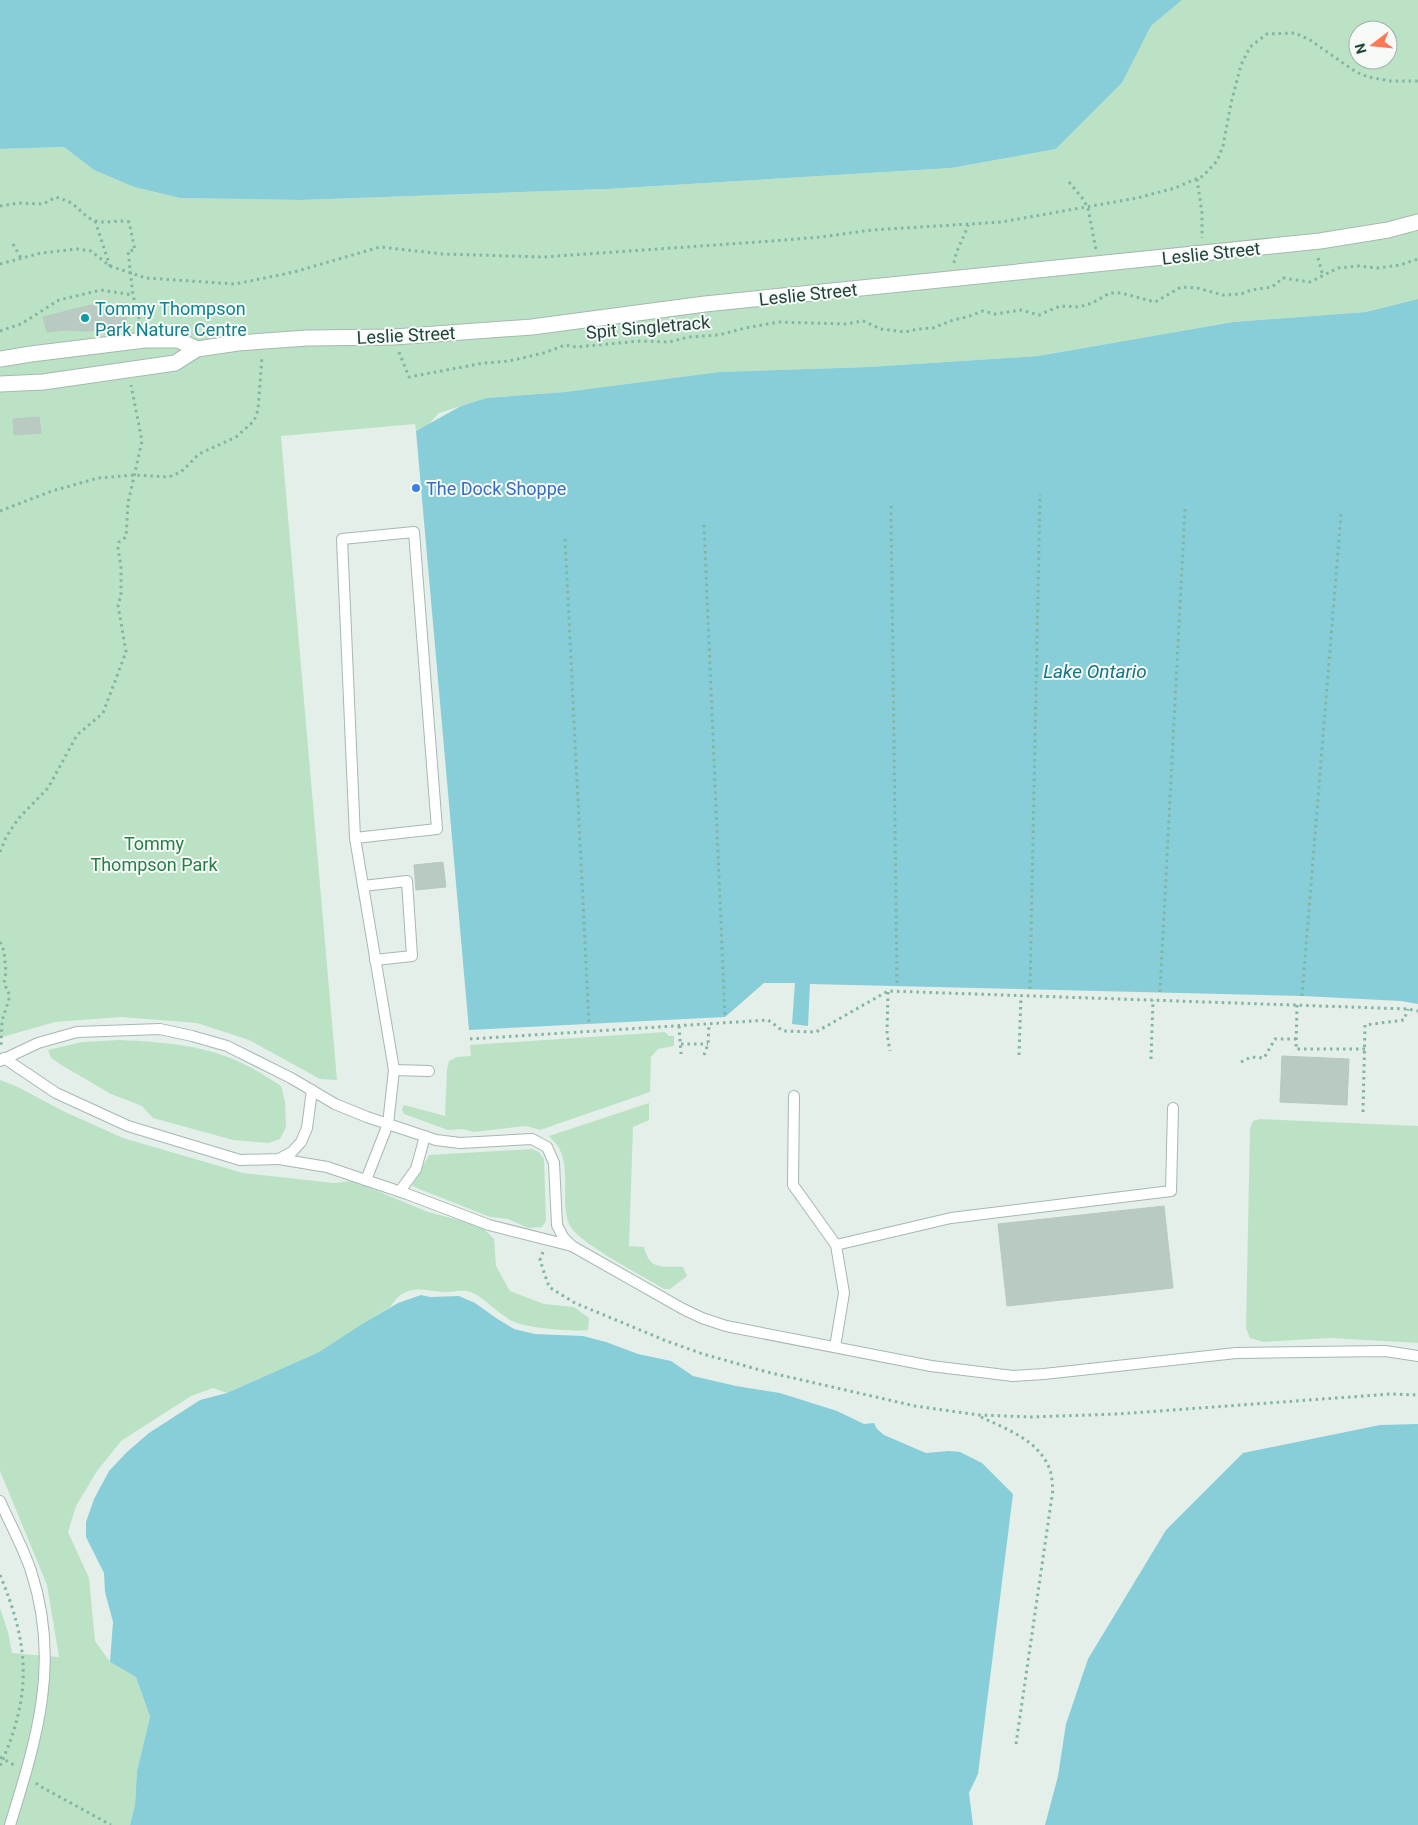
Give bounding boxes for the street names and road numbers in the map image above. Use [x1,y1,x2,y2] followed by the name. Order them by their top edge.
[1161,237,1261,269] street label: Leslie Street
[758,278,858,310] street label: Leslie Street
[585,311,712,343] street label: Spit Singletrack
[356,322,456,348] street label: Leslie Street

